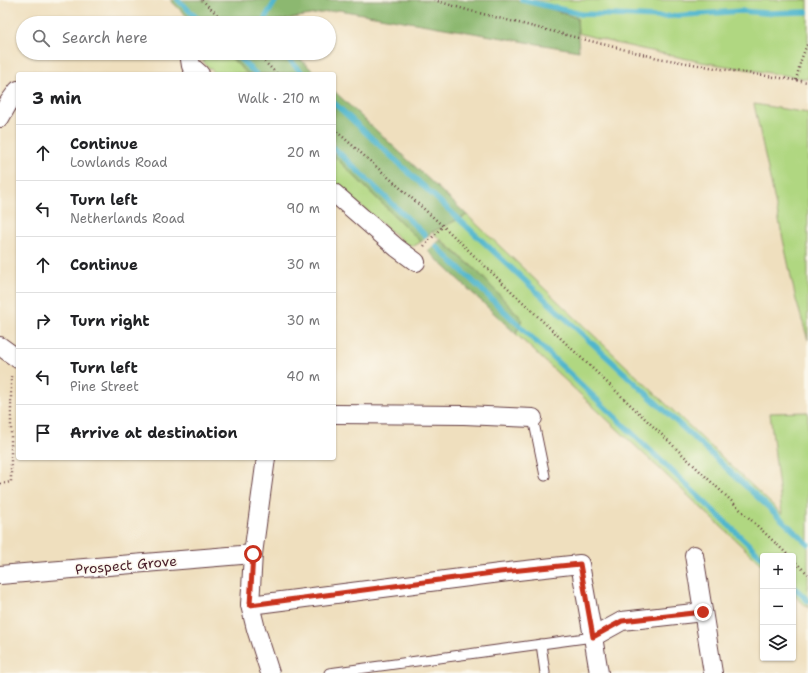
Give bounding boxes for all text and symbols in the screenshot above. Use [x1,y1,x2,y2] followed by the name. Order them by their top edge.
[16,16,336,60] search box
[30,27,52,49] icon: search
[62,28,148,48] text: Search here
[32,87,82,109] text: 3 min
[238,90,320,107] text: Walk · 210 m
[70,134,138,154] text: Continue
[32,142,54,164] icon: ahead
[287,144,320,161] text: 20 m
[70,154,168,171] text: Lowlands Road
[70,190,138,210] text: Turn left
[32,198,54,220] icon: left
[286,200,320,217] text: 90 m
[70,210,185,227] text: Netherlands Road
[32,254,54,276] icon: ahead
[70,255,138,275] text: Continue
[286,256,320,273] text: 30 m
[32,310,54,332] icon: right
[70,311,150,331] text: Turn right
[286,312,320,329] text: 30 m
[70,358,138,378] text: Turn left
[32,366,54,388] icon: left
[286,368,320,385] text: 40 m
[70,378,139,395] text: Pine Street
[32,422,54,444] icon: arrive
[70,423,238,443] text: Arrive at destination
[244,545,262,563] route start
[74,552,178,578] street label: Prospect Grove
[760,553,796,661] map controls
[760,553,796,589] button: +
[760,589,796,625] button: −
[694,603,712,621] route end
[760,625,796,661] button: layers

